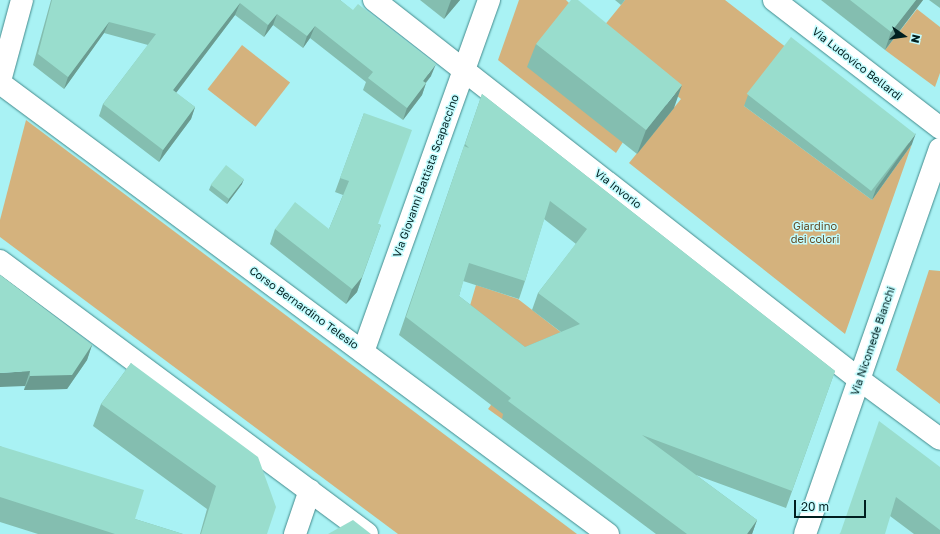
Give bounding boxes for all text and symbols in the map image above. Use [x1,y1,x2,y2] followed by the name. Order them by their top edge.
[884,16,924,56] north arrow
[809,25,905,103] street label: Via Ludovico Bellardi
[909,33,923,44] text: N
[390,93,462,259] street label: Via Giovanni Battista Scapaccino
[592,167,644,211] street label: Via Invorio
[791,220,839,246] park label: Giardino dei colori
[247,264,361,352] street label: Corso Bernardino Telesio
[848,285,898,397] street label: Via Nicomede Bianchi
[796,492,868,518] scale bar
[801,499,829,514] text: 20 m

